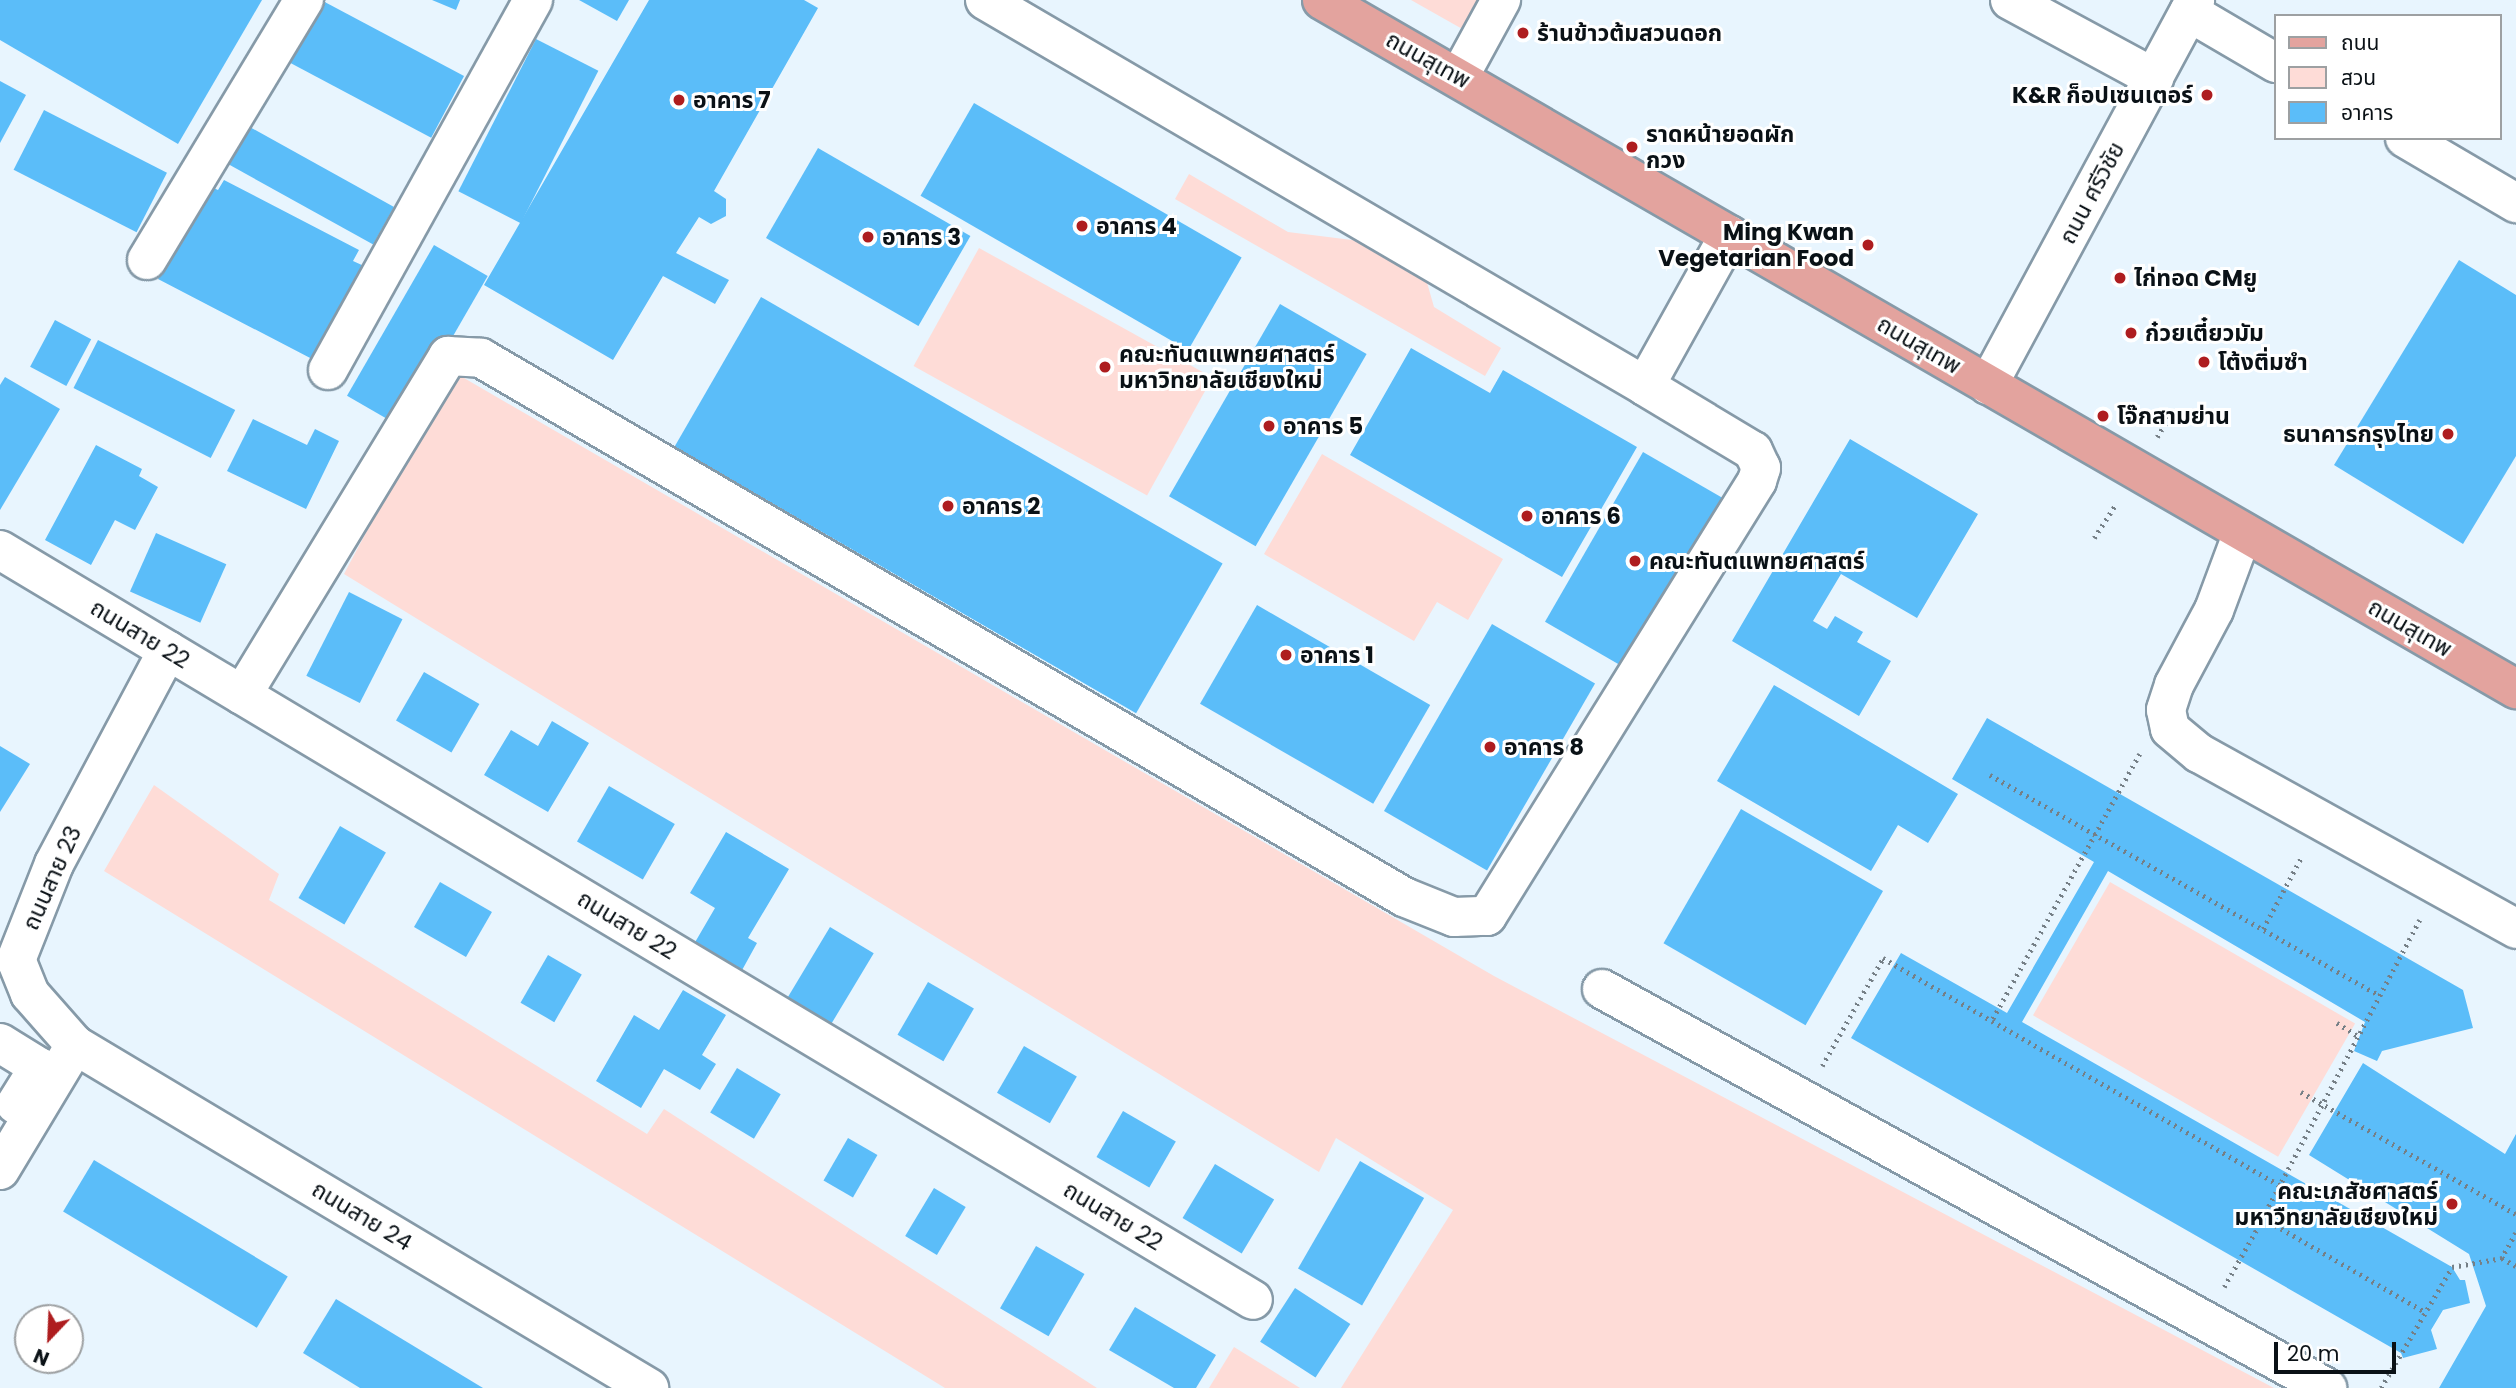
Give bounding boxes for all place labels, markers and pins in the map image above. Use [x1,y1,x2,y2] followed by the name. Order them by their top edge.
[1537,19,1722,47] place label: ร้านข้าวต้มสวนดอก
[1515,25,1531,41] marker: ร้านข้าวต้มสวนดอก
[2012,81,2193,109] place label: K&R ก็อปเซนเตอร์
[693,86,771,114] place label: อาคาร 7
[2199,87,2215,103] marker: K&R ก็อปเซนเตอร์
[671,92,687,108] marker: อาคาร 7
[1646,120,1794,174] place label: ราดหน้ายอดผัก กวง
[1624,139,1640,155] marker: ราดหน้ายอดผัก กวง
[1096,212,1177,240] place label: อาคาร 4
[1074,218,1090,234] marker: อาคาร 4
[1658,218,1854,272] place label: Ming Kwan Vegetarian Food
[882,223,961,251] place label: อาคาร 3
[860,229,876,245] marker: อาคาร 3
[1860,237,1876,253] marker: Ming Kwan Vegetarian Food
[2134,264,2257,292] place label: ไก่ทอด CMยู
[2112,270,2128,286] marker: ไก่ทอด CMยู
[2145,319,2264,347] place label: ก๋วยเตี๋ยวมัม
[2123,325,2139,341] marker: ก๋วยเตี๋ยวมัม
[1119,340,1335,394] place label: คณะทันตแพทยศาสตร์ มหาวิทยาลัยเชียงใหม่
[2218,348,2308,376] place label: โต้งติ่มซำ
[2196,354,2212,370] marker: โต้งติ่มซำ
[1097,359,1113,375] marker: คณะทันตแพทยศาสตร์ มหาวิทยาลัยเชียงใหม่
[2117,402,2230,430] place label: โจ๊กสามย่าน
[2095,408,2111,424] marker: โจ๊กสามย่าน
[1283,412,1363,440] place label: อาคาร 5
[1261,418,1277,434] marker: อาคาร 5
[2283,420,2434,448] place label: ธนาคารกรุงไทย
[2440,426,2456,442] marker: ธนาคารกรุงไทย
[962,492,1040,520] place label: อาคาร 2
[940,498,956,514] marker: อาคาร 2
[1541,502,1621,530] place label: อาคาร 6
[1519,508,1535,524] marker: อาคาร 6
[1649,547,1865,575] place label: คณะทันตแพทยศาสตร์
[1627,553,1643,569] marker: คณะทันตแพทยศาสตร์
[1300,641,1374,669] place label: อาคาร 1
[1278,647,1294,663] marker: อาคาร 1
[1504,733,1584,761] place label: อาคาร 8
[1482,739,1498,755] marker: อาคาร 8
[2235,1177,2438,1231] place label: คณะเภสัชศาสตร์ มหาวืทยาลัยเชียงใหม่
[2444,1196,2460,1212] marker: คณะเภสัชศาสตร์ มหาวืทยาลัยเชียงใหม่

